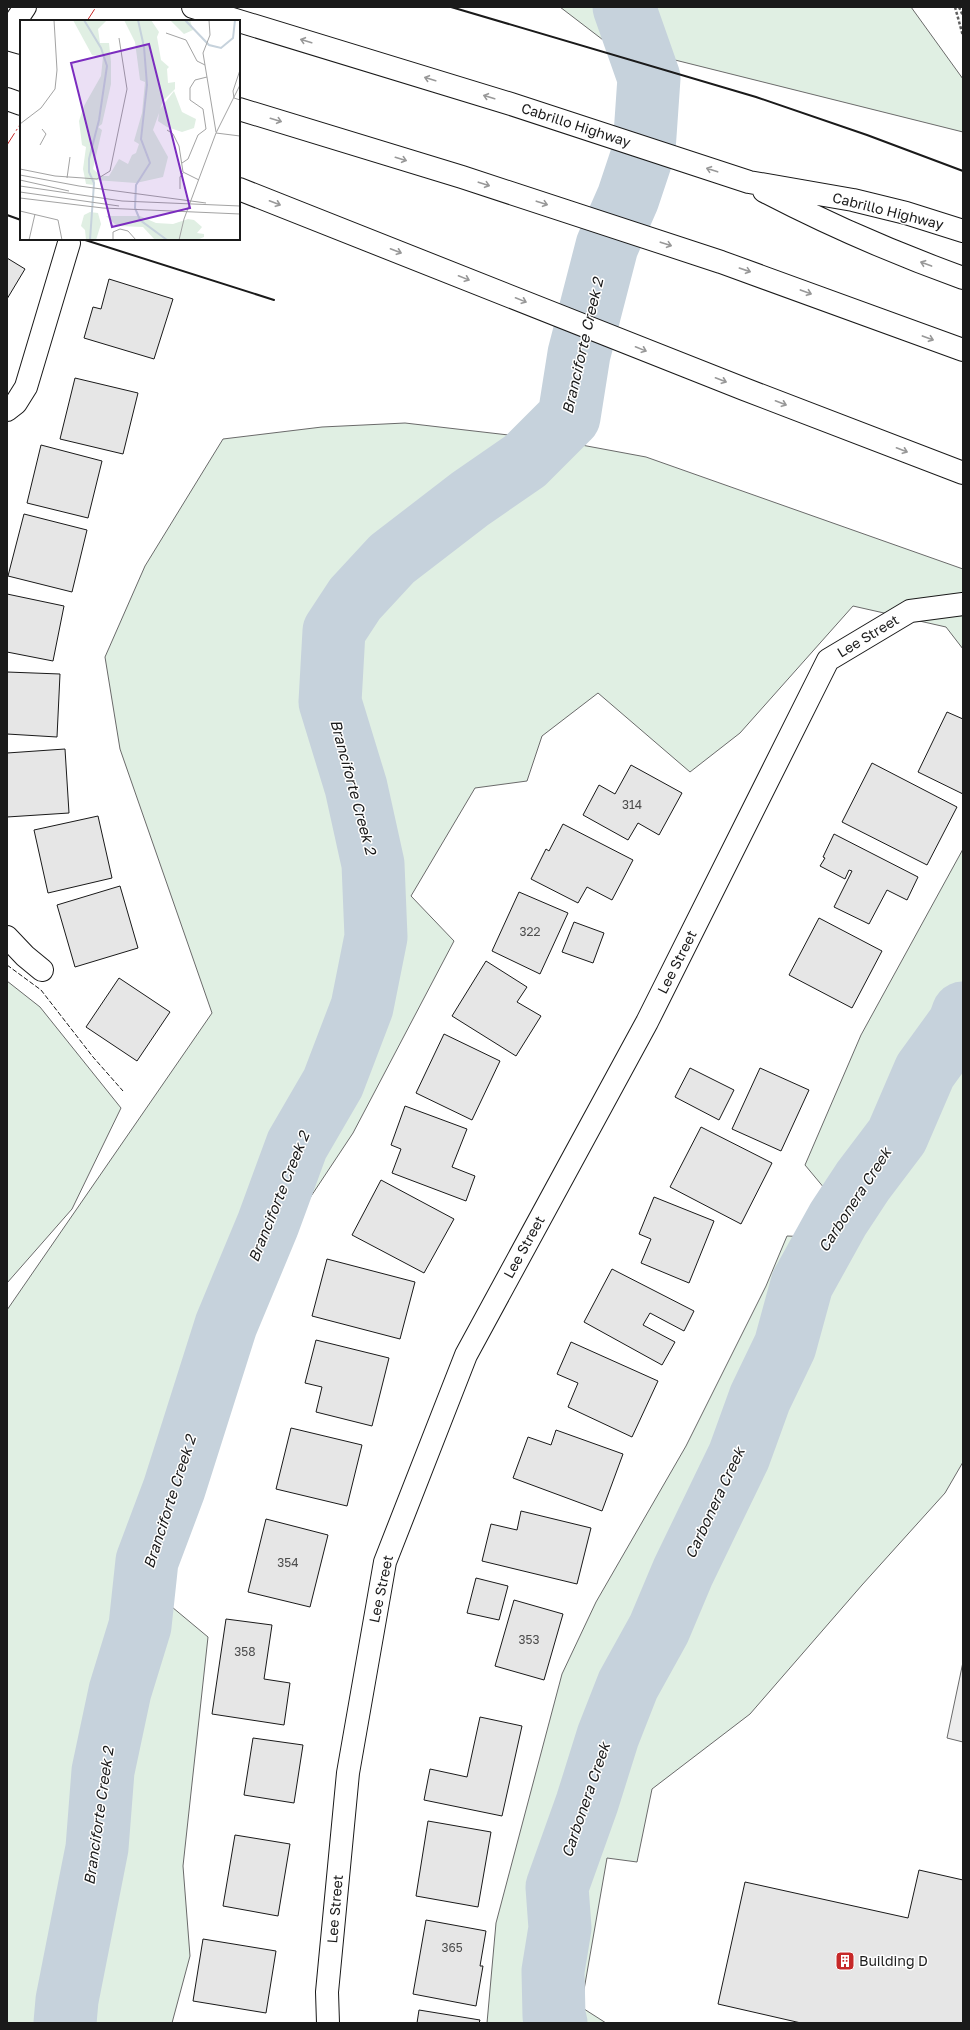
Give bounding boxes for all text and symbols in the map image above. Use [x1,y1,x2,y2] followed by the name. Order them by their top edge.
[20,20,240,240] inset map
[299,37,312,44] one-way arrow
[424,75,437,82] one-way arrow
[483,93,496,100] one-way arrow
[519,99,633,150] street label: Cabrillo Highway
[270,117,282,125] one-way arrow
[394,156,407,163] one-way arrow
[705,166,718,173] one-way arrow
[477,181,489,189] one-way arrow
[831,188,946,233] street label: Cabrillo Highway
[269,200,281,208] one-way arrow
[536,200,548,208] one-way arrow
[659,241,672,248] one-way arrow
[390,248,402,255] one-way arrow
[921,260,933,268] one-way arrow
[739,267,751,275] one-way arrow
[458,274,470,282] one-way arrow
[558,275,607,415] water label: Branciforte Creek 2
[800,289,812,297] one-way arrow
[514,297,526,305] one-way arrow
[921,334,933,342] one-way arrow
[635,345,647,353] one-way arrow
[715,377,727,385] one-way arrow
[774,400,786,408] one-way arrow
[896,446,908,454] one-way arrow
[834,611,902,661] street label: Lee Street
[327,717,381,857] water label: Branciforte Creek 2
[622,797,642,812] house number: 314
[520,924,541,939] house number: 322
[653,927,700,996] street label: Lee Street
[244,1128,313,1264] water label: Branciforte Creek 2
[814,1143,895,1255] water label: Carbonera Creek
[499,1212,548,1281] street label: Lee Street
[139,1432,199,1570] water label: Branciforte Creek 2
[680,1443,748,1561] water label: Carbonera Creek
[365,1553,396,1624] street label: Lee Street
[277,1555,299,1570] house number: 354
[518,1632,540,1647] house number: 353
[234,1644,256,1659] house number: 358
[557,1738,614,1860] water label: Carbonera Creek
[79,1745,117,1886] water label: Branciforte Creek 2
[323,1874,346,1944] street label: Lee Street
[441,1940,463,1955] house number: 365
[834,1950,856,1972] building icon: Building D
[859,1952,928,1969] place label: Building D

